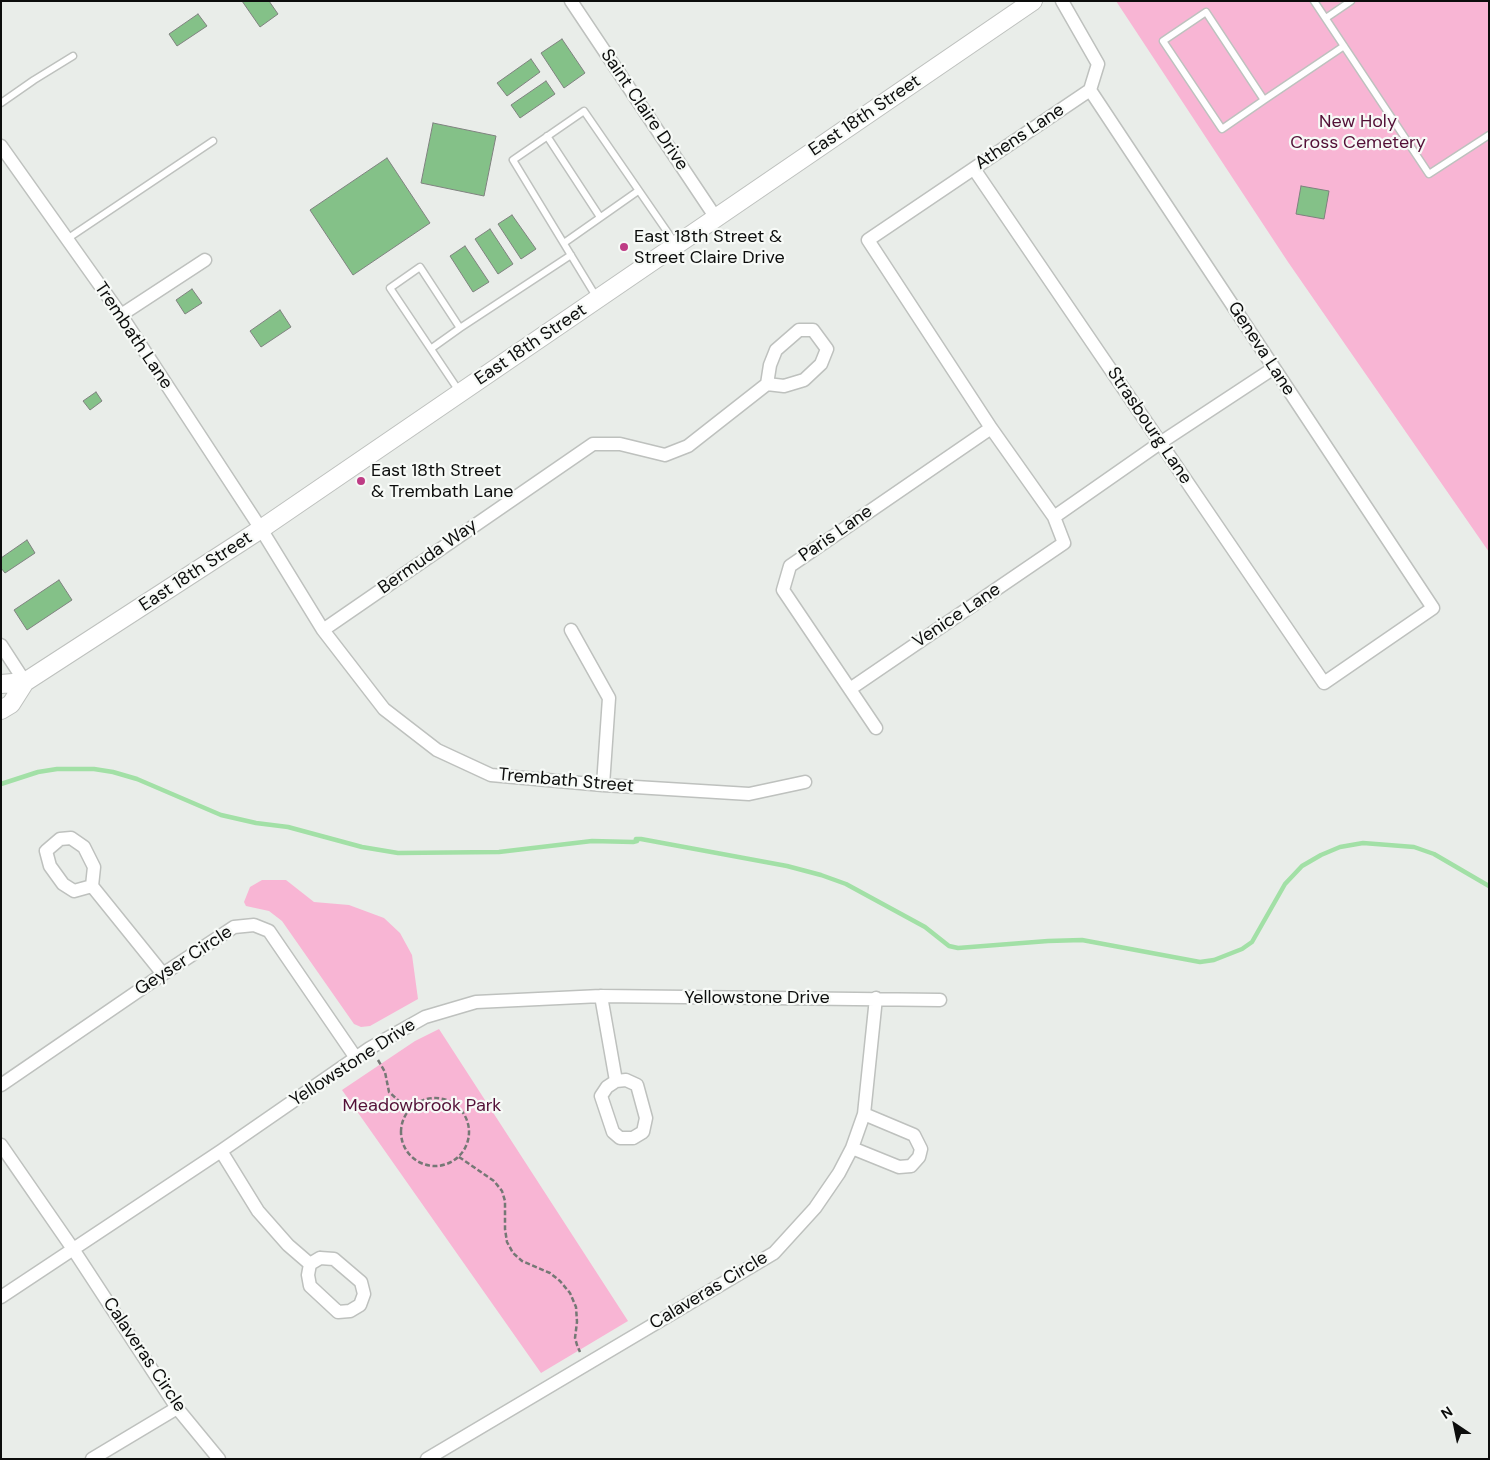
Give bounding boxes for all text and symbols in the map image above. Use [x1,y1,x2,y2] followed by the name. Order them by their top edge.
[595,45,693,175] street label: Saint Claire Drive
[805,71,925,161] street label: East 18th Street
[971,99,1069,175] street label: Athens Lane
[1290,111,1426,154] park label: New Holy Cross Cemetery
[634,226,785,268] place label: East 18th Street & Street Claire Drive
[618,241,630,253] marker: East 18th Street & Street Claire Drive
[89,278,177,394] street label: Trembath Lane
[1223,298,1299,400] street label: Geneva Lane
[471,300,591,390] street label: East 18th Street
[1102,363,1196,489] street label: Strasbourg Lane
[371,460,513,502] place label: East 18th Street & Trembath Lane
[355,475,367,487] marker: East 18th Street & Trembath Lane
[795,501,877,567] street label: Paris Lane
[374,515,482,599] street label: Bermuda Way
[136,527,256,617] street label: East 18th Street
[909,579,1005,653] street label: Venice Lane
[497,764,635,798] street label: Trembath Street
[131,922,237,1000] street label: Geyser Circle
[684,987,830,1009] street label: Yellowstone Drive
[286,1014,420,1112] street label: Yellowstone Drive
[343,1095,501,1117] park label: Meadowbrook Park
[646,1247,772,1335] street label: Calaveras Circle
[98,1294,190,1416] street label: Calaveras Circle
[1430,1400,1480,1450] north arrow
[1437,1402,1456,1423] text: N

